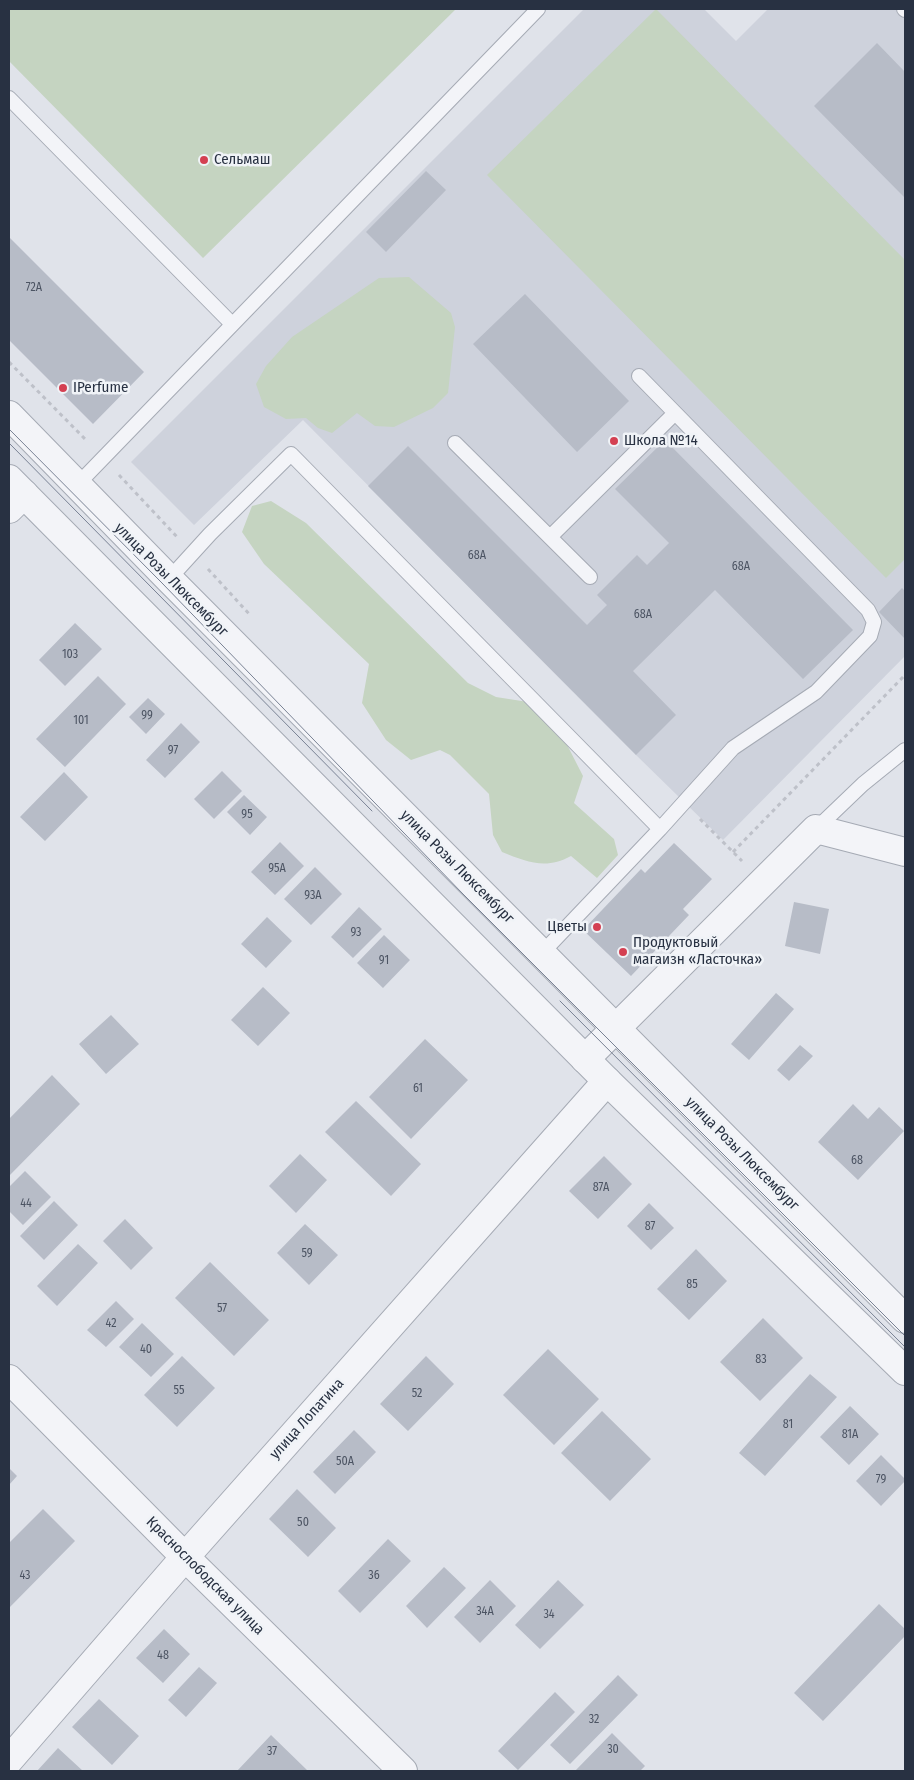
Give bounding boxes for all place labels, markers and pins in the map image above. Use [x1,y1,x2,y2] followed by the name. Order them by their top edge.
[214,151,270,169] place label: Сельмаш
[198,154,210,166] marker: Сельмаш
[73,379,128,397] place label: IPerfume
[57,382,69,394] marker: IPerfume
[624,432,698,450] place label: Школа №14
[608,435,620,447] marker: Школа №14
[547,918,587,936] place label: Цветы
[591,921,603,933] marker: Цветы
[633,934,762,969] place label: Продуктовый магаизн «Ласточка»
[617,946,629,958] marker: Продуктовый магаизн «Ласточка»

